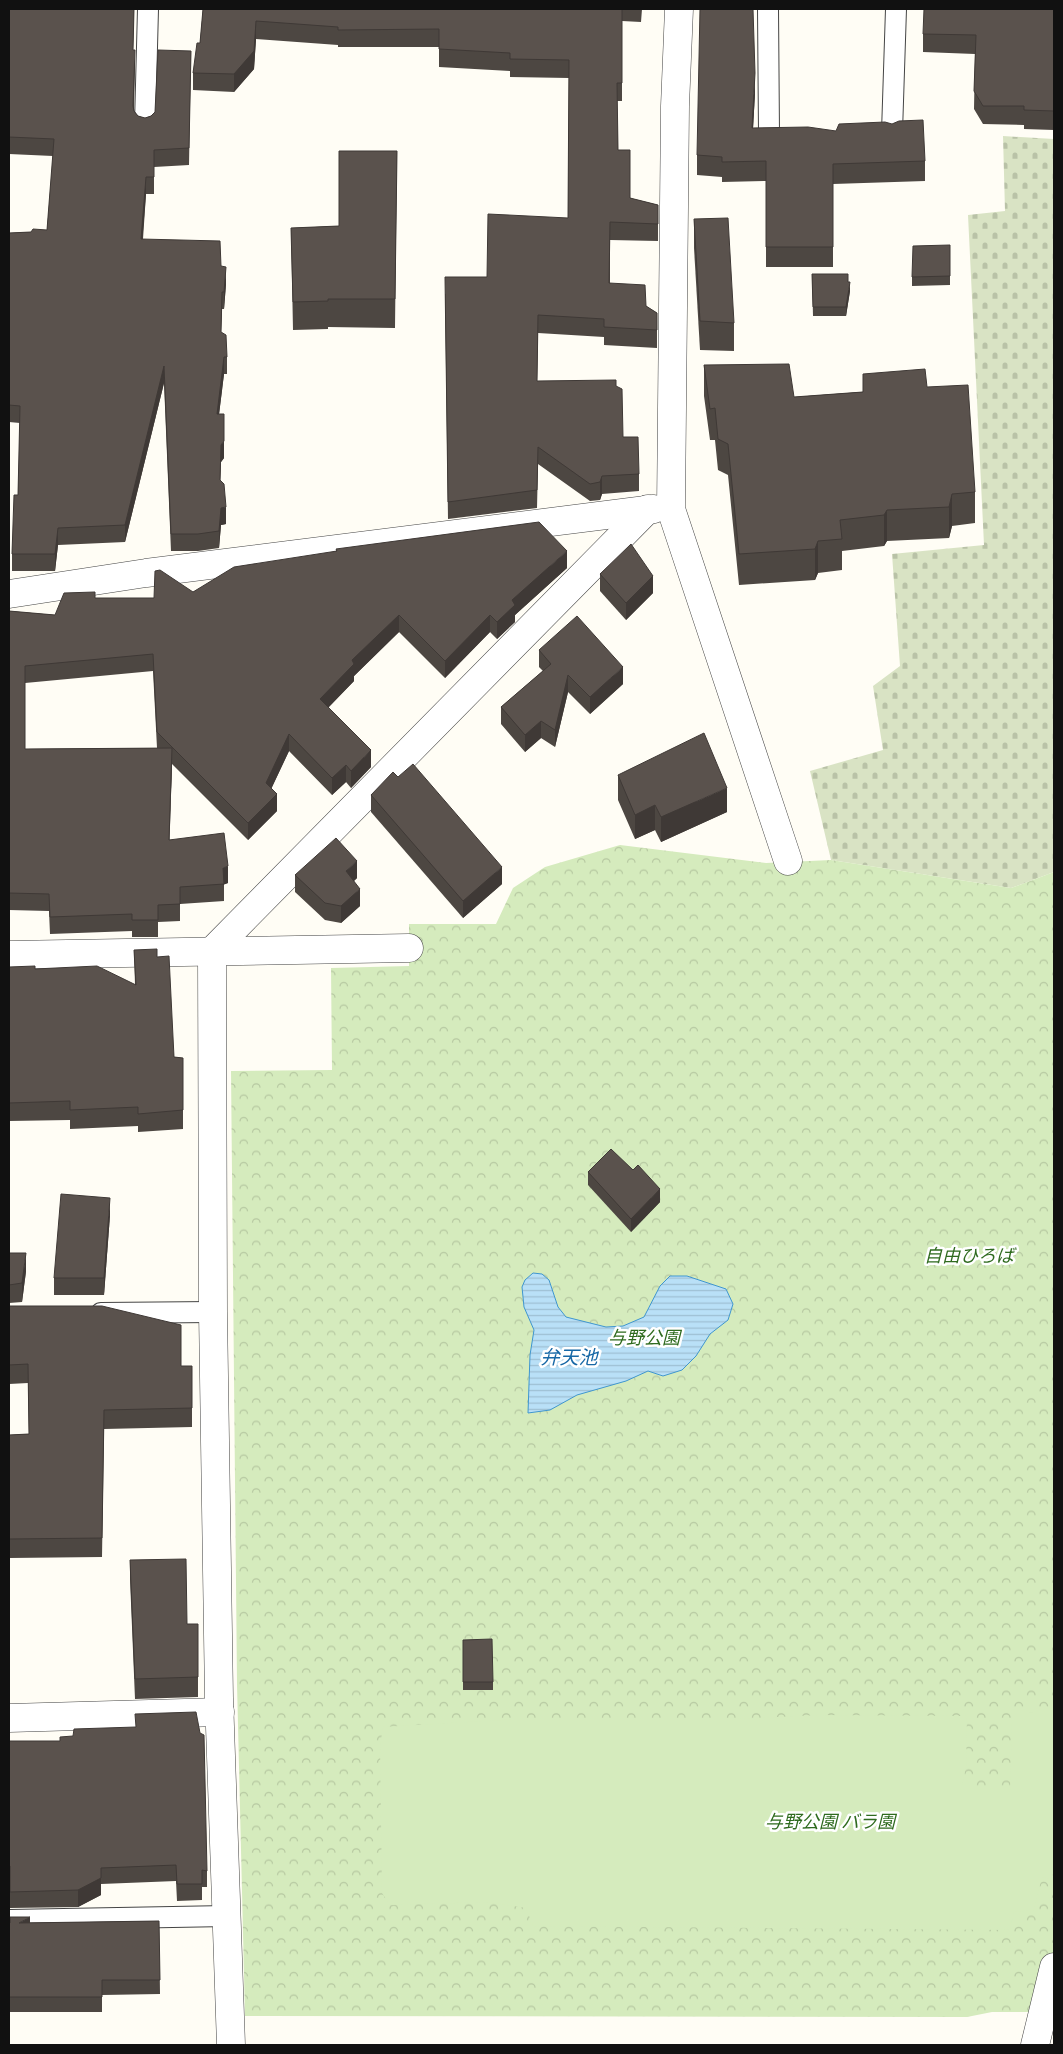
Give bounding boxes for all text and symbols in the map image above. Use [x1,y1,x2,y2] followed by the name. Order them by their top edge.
[924,1245,1017,1267] park label: 自由ひろば
[608,1327,683,1349] park label: 与野公園
[540,1346,599,1369] water label: 弁天池
[765,1811,898,1833] park label: 与野公園 バラ園

